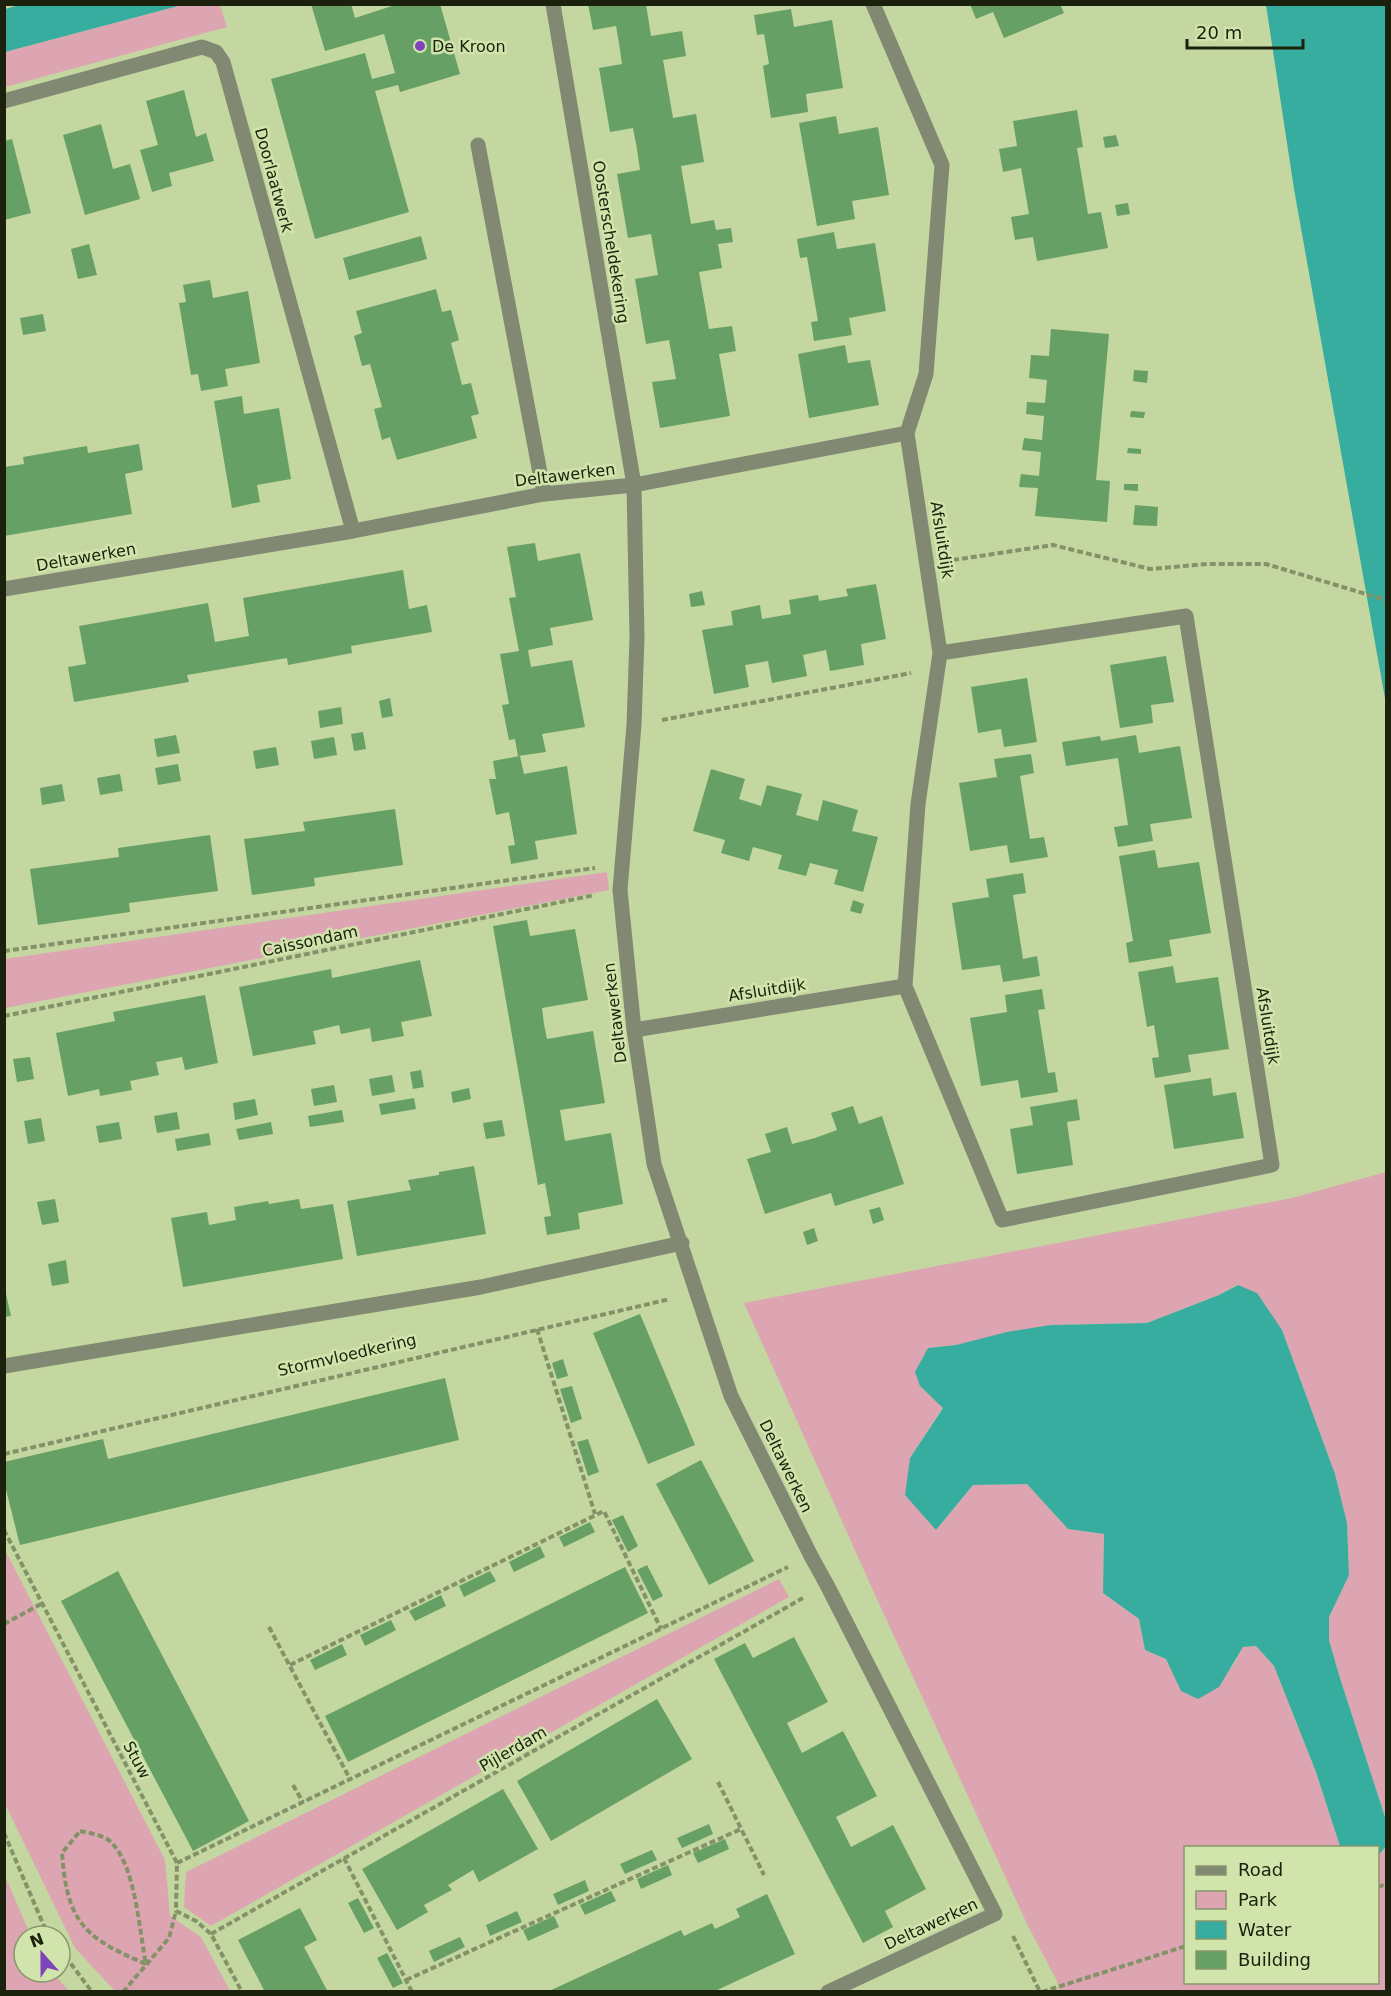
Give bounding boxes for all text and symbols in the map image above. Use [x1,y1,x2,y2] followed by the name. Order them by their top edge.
[1187,12,1302,50] scale bar
[1196,22,1242,43] text: 20 m
[432,37,506,56] place label: De Kroon
[413,39,427,53] marker: De Kroon
[251,126,297,235] street label: Doorlaatwerk
[589,159,633,325] street label: Oosterscheldekering
[514,459,616,491] street label: Deltawerken
[927,500,958,581] street label: Afsluitdijk
[35,539,137,575] street label: Deltawerken
[260,922,360,960] street label: Caissondam
[599,962,631,1064] street label: Deltawerken
[727,974,808,1005] street label: Afsluitdijk
[1253,986,1284,1067] street label: Afsluitdijk
[276,1330,418,1380] street label: Stormvloedkering
[755,1417,817,1515] street label: Deltawerken
[476,1722,550,1776] street label: Pijlerdam
[119,1738,155,1782] street label: Stuw
[1184,1846,1379,1984] legend
[1238,1859,1283,1880] text: Road
[1238,1889,1277,1910] text: Park
[881,1894,981,1954] street label: Deltawerken
[1238,1919,1292,1940] text: Water
[12,1924,72,1984] north arrow
[27,1929,46,1952] text: N
[1238,1949,1311,1970] text: Building

